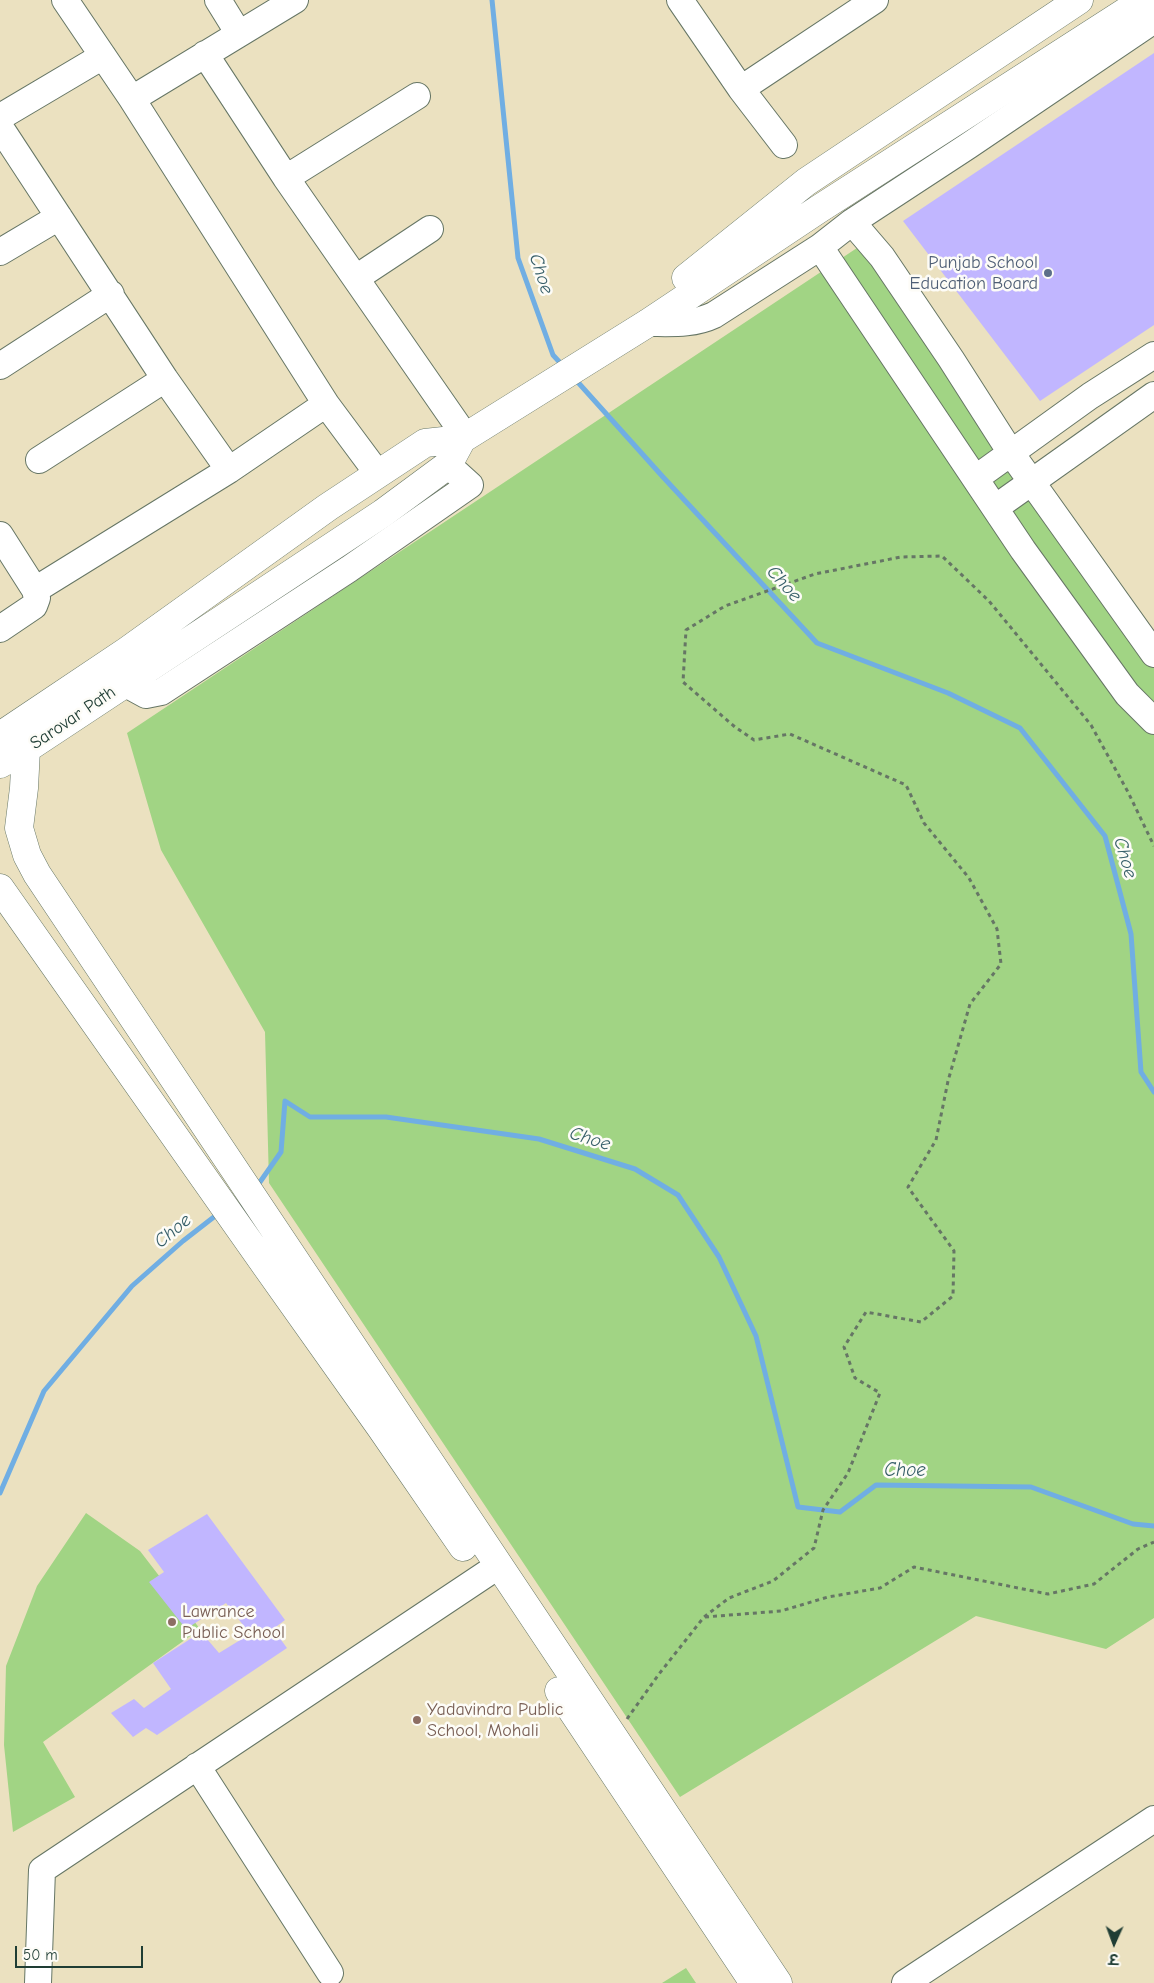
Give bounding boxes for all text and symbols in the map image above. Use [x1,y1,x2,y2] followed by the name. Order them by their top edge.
[524,251,558,297] water label: Choe
[910,252,1038,294] place label: Punjab School Education Board
[1042,267,1054,279] marker: Punjab School Education Board
[762,561,806,607] water label: Choe
[26,682,120,754] street label: Sarovar Path
[1108,835,1142,881] water label: Choe
[567,1122,613,1156] water label: Choe
[150,1209,196,1253] water label: Choe
[884,1460,926,1482] water label: Choe
[182,1601,285,1644] place label: Lawrance Public School
[166,1616,178,1628] marker: Lawrance Public School
[427,1699,564,1742] place label: Yadavindra Public School, Mohali
[411,1714,423,1726] marker: Yadavindra Public School, Mohali
[1089,1918,1139,1968] north arrow
[18,1936,145,1968] scale bar
[23,1946,58,1964] text: 50 m
[1109,1950,1118,1967] text: उ

